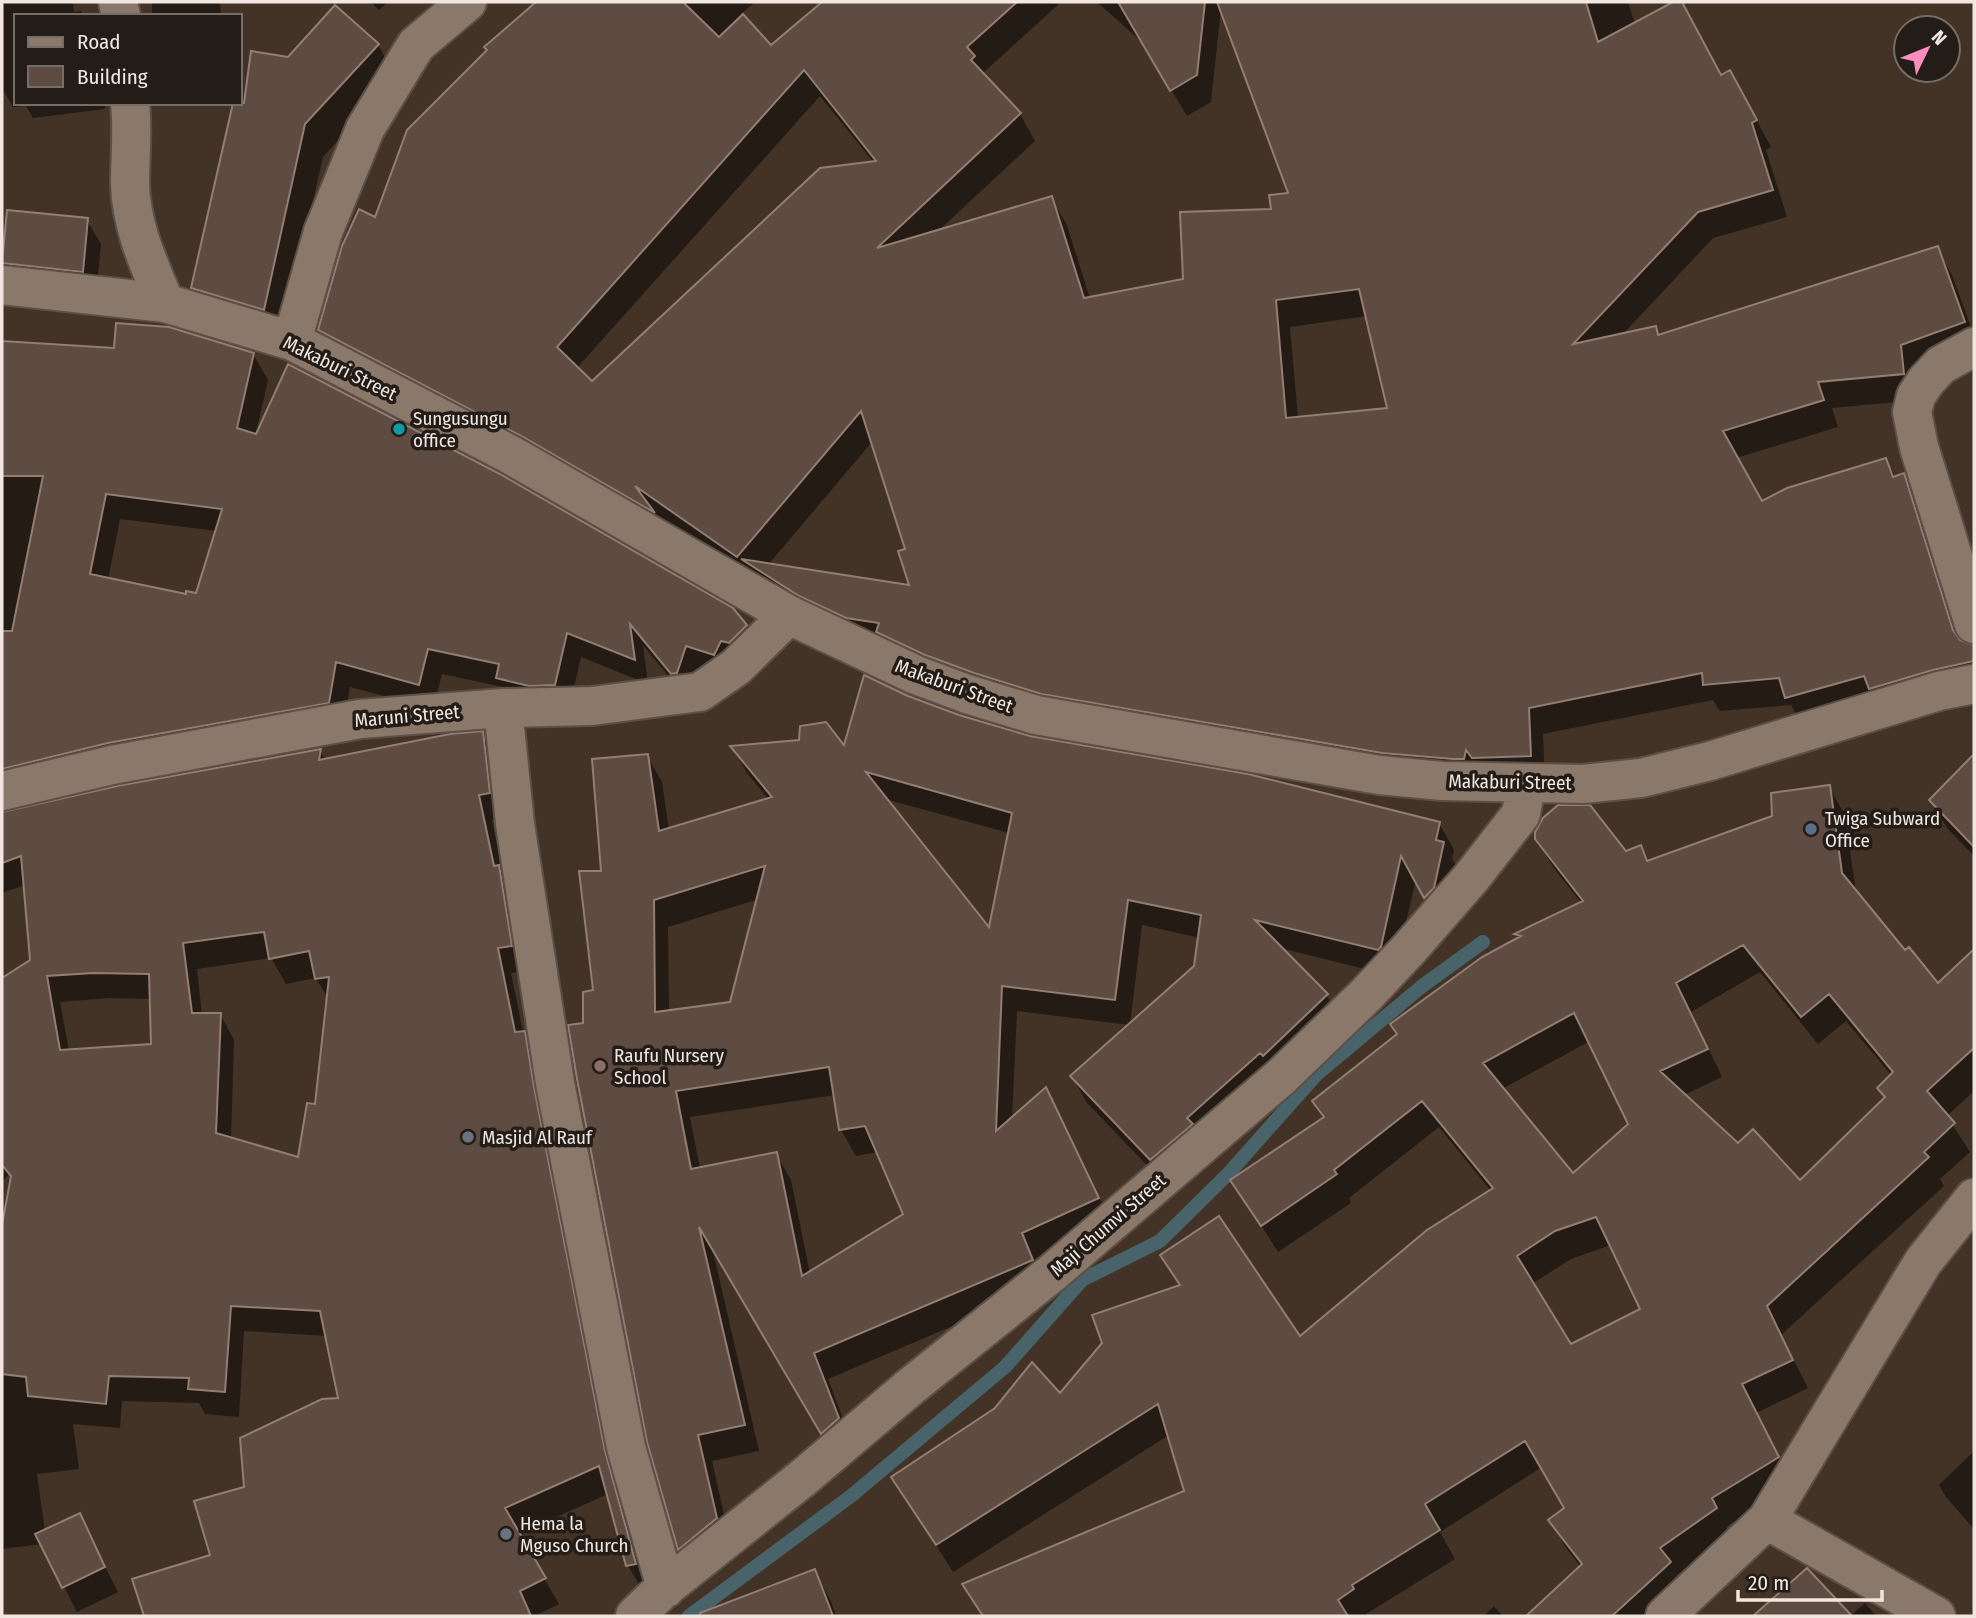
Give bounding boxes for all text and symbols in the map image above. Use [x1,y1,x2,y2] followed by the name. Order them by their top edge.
[14,14,242,105] legend
[1892,14,1962,84] north arrow
[1927,26,1951,50] text: N
[77,29,121,55] text: Road
[77,64,148,90] text: Building
[280,331,401,406] street label: Makaburi Street
[413,407,508,452] place label: Sungusungu office
[391,421,407,437] marker: Sungusungu office
[892,654,1017,718] street label: Makaburi Street
[354,700,461,732] street label: Maruni Street
[1448,769,1573,795] street label: Makaburi Street
[1825,807,1940,852] place label: Twiga Subward Office
[1803,821,1819,837] marker: Twiga Subward Office
[614,1044,725,1089] place label: Raufu Nursery School
[592,1058,608,1074] marker: Raufu Nursery School
[482,1126,593,1149] place label: Masjid Al Rauf
[460,1129,476,1145] marker: Masjid Al Rauf
[1046,1168,1171,1281] street label: Maji Chumvi Street
[520,1512,628,1557] place label: Hema la Mguso Church
[498,1526,514,1542] marker: Hema la Mguso Church
[1738,1558,1882,1602] scale bar
[1748,1570,1789,1596] text: 20 m

